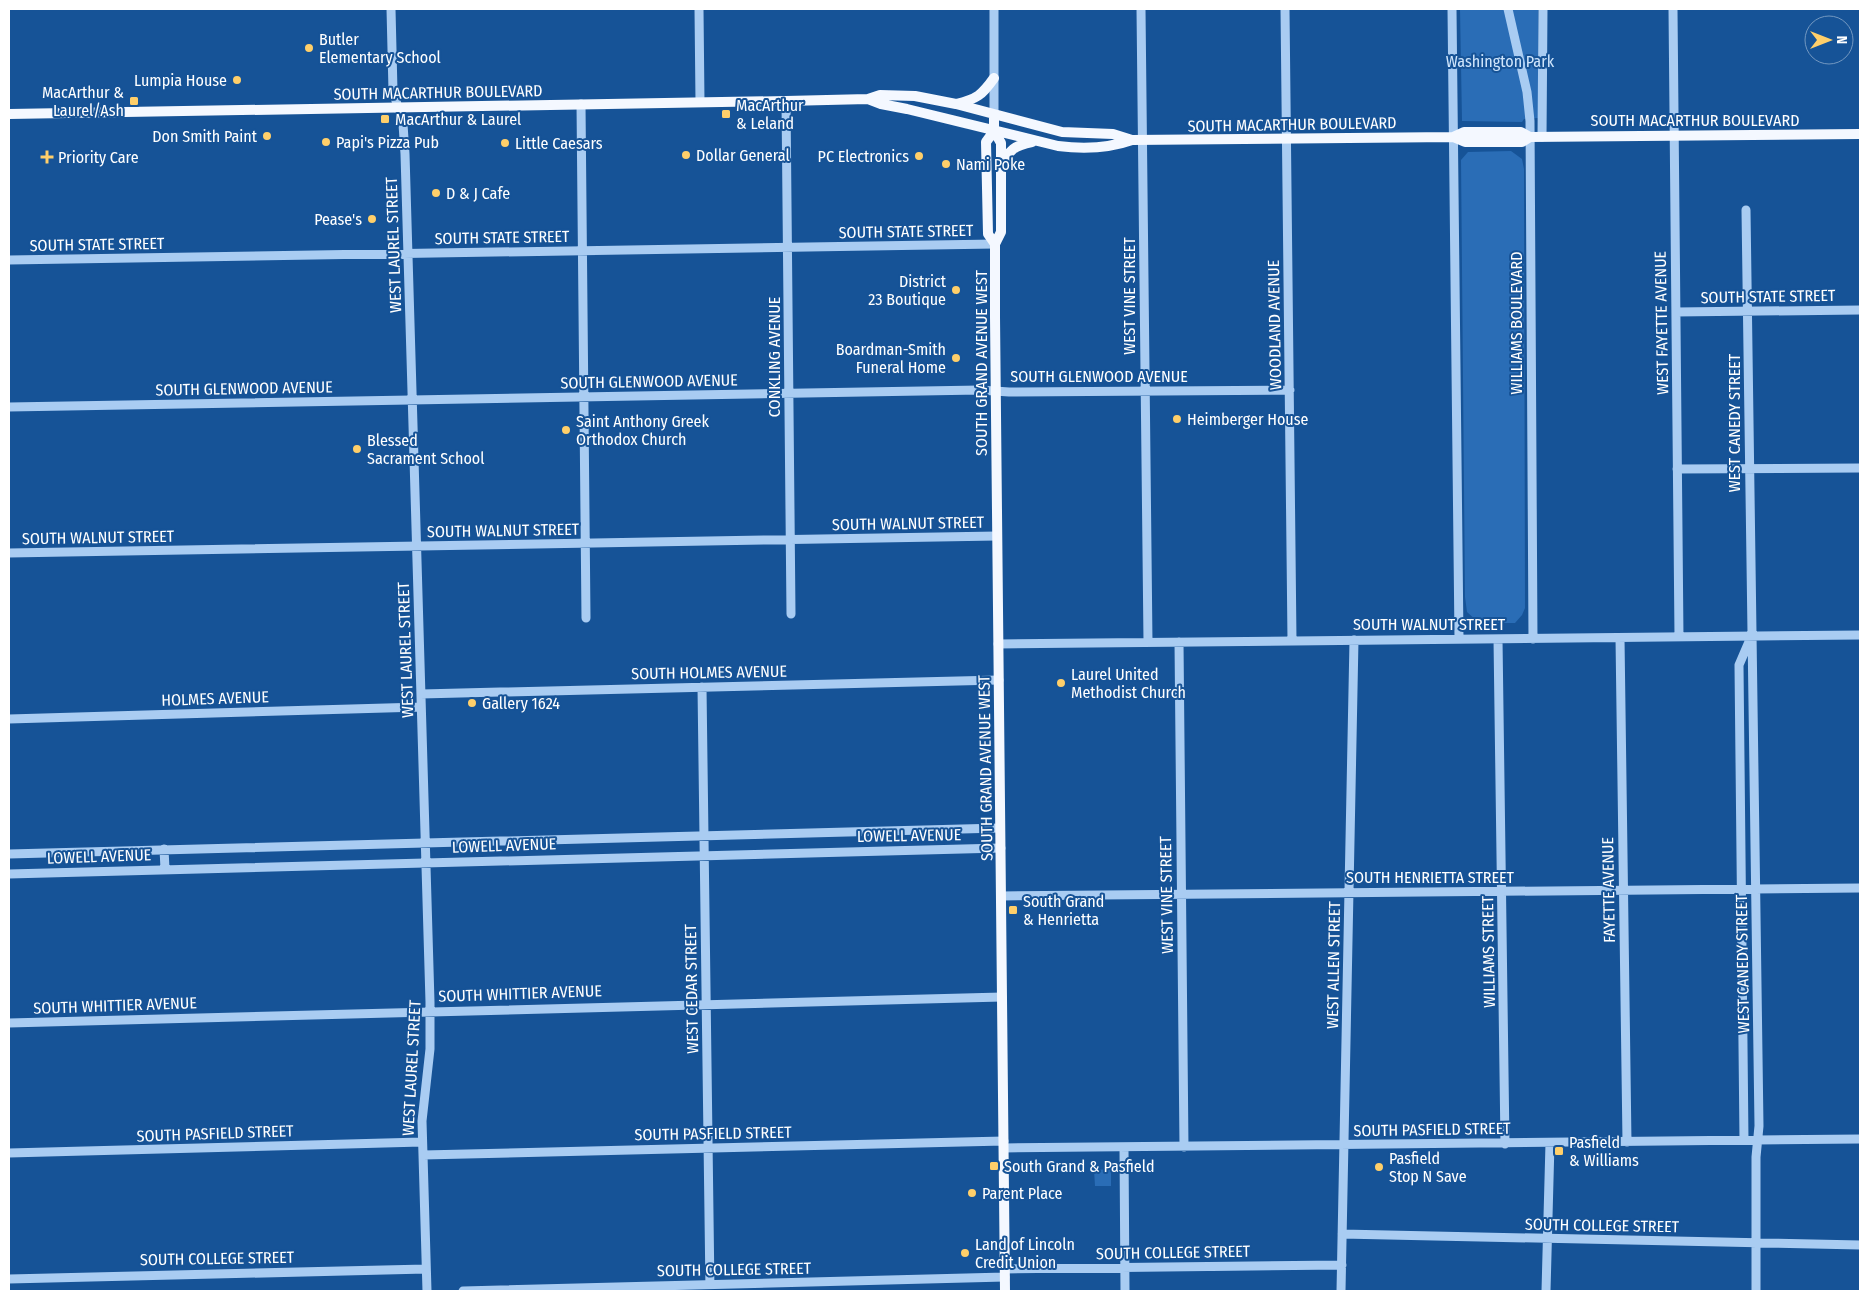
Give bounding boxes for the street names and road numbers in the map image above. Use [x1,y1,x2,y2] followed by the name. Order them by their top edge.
[333,81,543,104] street label: SOUTH MACARTHUR BOULEVARD
[1591,111,1799,130] street label: SOUTH MACARTHUR BOULEVARD
[1187,113,1397,136] street label: SOUTH MACARTHUR BOULEVARD
[382,176,405,313] street label: WEST LAUREL STREET
[838,221,974,242] street label: SOUTH STATE STREET
[434,227,570,248] street label: SOUTH STATE STREET
[29,234,165,255] street label: SOUTH STATE STREET
[1120,237,1139,355] street label: WEST VINE STREET
[1651,251,1672,395] street label: WEST FAYETTE AVENUE
[1507,252,1526,394] street label: WILLIAMS BOULEVARD
[1264,260,1285,390] street label: WOODLAND AVENUE
[972,269,991,456] street label: SOUTH GRAND AVENUE WEST
[1700,286,1836,307] street label: SOUTH STATE STREET
[765,297,784,417] street label: CONKLING AVENUE
[1725,353,1744,492] street label: WEST CANEDY STREET
[1010,367,1188,386] street label: SOUTH GLENWOOD AVENUE
[560,370,738,393] street label: SOUTH GLENWOOD AVENUE
[155,377,333,400] street label: SOUTH GLENWOOD AVENUE
[832,513,985,534] street label: SOUTH WALNUT STREET
[427,520,580,541] street label: SOUTH WALNUT STREET
[22,527,175,548] street label: SOUTH WALNUT STREET
[394,581,417,718] street label: WEST LAUREL STREET
[1353,615,1506,634] street label: SOUTH WALNUT STREET
[631,662,787,683] street label: SOUTH HOLMES AVENUE
[974,674,997,861] street label: SOUTH GRAND AVENUE WEST
[161,687,269,710] street label: HOLMES AVENUE
[857,825,961,846] street label: LOWELL AVENUE
[452,834,556,857] street label: LOWELL AVENUE
[1156,835,1177,954] street label: WEST VINE STREET
[1598,837,1619,943] street label: FAYETTE AVENUE
[47,845,151,868] street label: LOWELL AVENUE
[1346,868,1515,887] street label: SOUTH HENRIETTA STREET
[1732,894,1753,1033] street label: WEST CANEDY STREET
[1478,895,1499,1008] street label: WILLIAMS STREET
[1323,900,1344,1029] street label: WEST ALLEN STREET
[681,923,702,1054] street label: WEST CEDAR STREET
[438,981,602,1006] street label: SOUTH WHITTIER AVENUE
[33,993,197,1018] street label: SOUTH WHITTIER AVENUE
[398,999,425,1136] street label: WEST LAUREL STREET
[1353,1119,1511,1140] street label: SOUTH PASFIELD STREET
[136,1121,294,1146] street label: SOUTH PASFIELD STREET
[634,1123,792,1144] street label: SOUTH PASFIELD STREET
[1525,1215,1680,1236] street label: SOUTH COLLEGE STREET
[1096,1242,1251,1263] street label: SOUTH COLLEGE STREET
[140,1248,295,1269] street label: SOUTH COLLEGE STREET
[657,1259,812,1280] street label: SOUTH COLLEGE STREET

